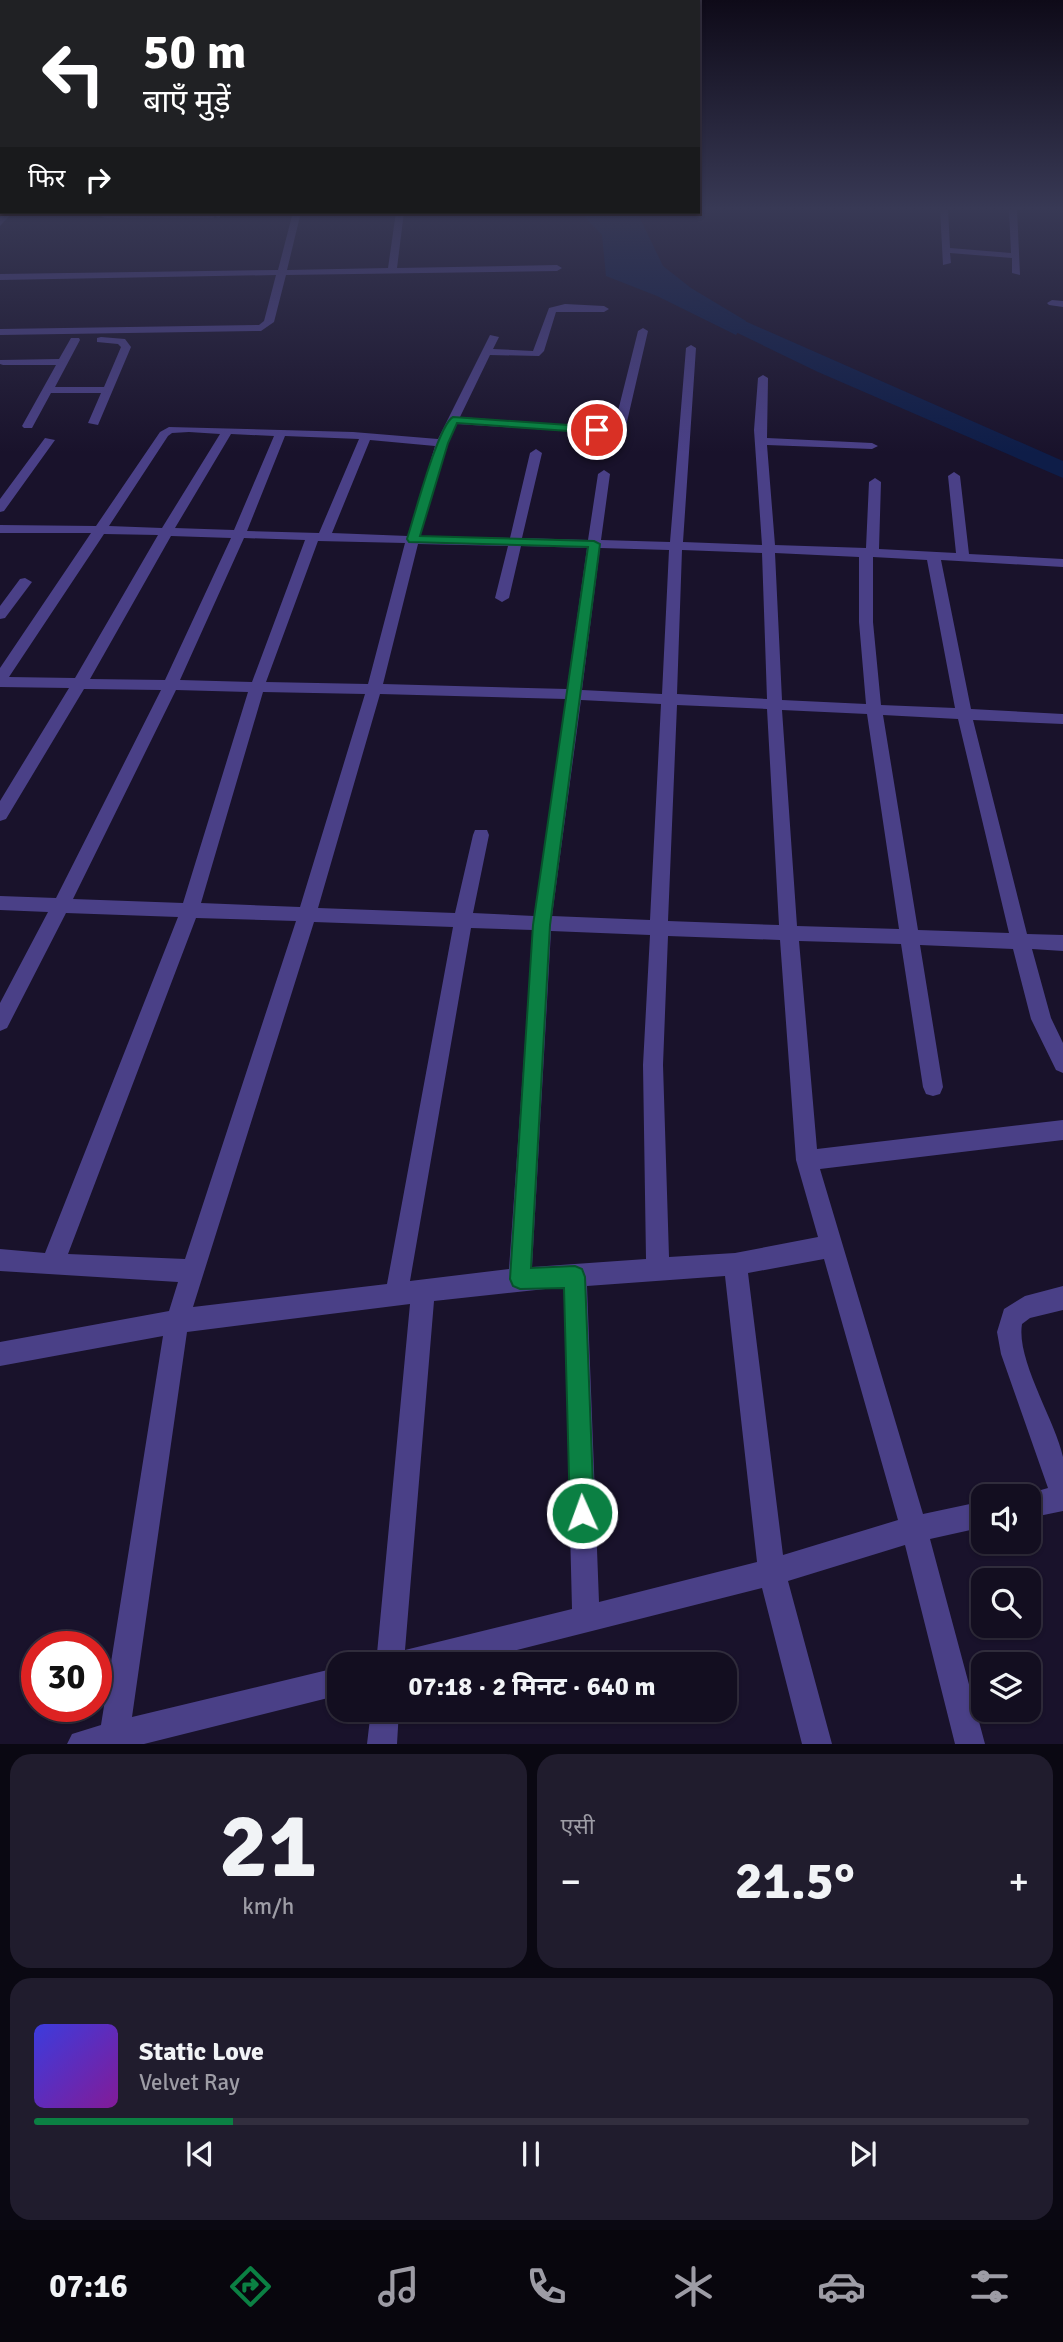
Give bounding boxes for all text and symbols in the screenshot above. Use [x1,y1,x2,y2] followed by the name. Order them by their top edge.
[143,22,246,82] text: 50 m
[28,28,119,119] icon: left
[143,82,231,121] text: बाएँ मुड़ें
[79,161,117,199] icon: right
[28,163,65,195] text: फिर
[567,400,627,460] pin
[578,411,616,449] icon: arrive
[545,1476,619,1550] position arrow
[971,1484,1041,1722] map controls
[971,1484,1041,1554] button: sound
[971,1568,1041,1638] button: search
[21,1631,112,1722] speed limit sign: 30
[971,1652,1041,1722] button: layers
[408,1671,656,1703] text: 07:18 · 2 मिनट · 640 m
[219,1790,317,1903] text: 21
[561,1812,595,1841] text: एसी
[735,1849,855,1913] text: 21.5°
[561,1858,581,1905] text: −
[1008,1858,1029,1905] text: +
[242,1892,294,1921] text: km/h
[139,2036,264,2068] text: Static Love
[139,2068,240,2097] text: Velvet Ray
[181,2135,219,2173] icon: previous
[512,2135,550,2173] icon: pause
[844,2135,882,2173] icon: next
[226,2262,275,2311] icon: directions
[374,2262,423,2311] icon: music
[522,2262,571,2311] icon: phone
[669,2262,718,2311] icon: climate
[817,2262,866,2311] icon: car
[965,2262,1014,2311] icon: filters
[49,2267,128,2306] text: 07:16

